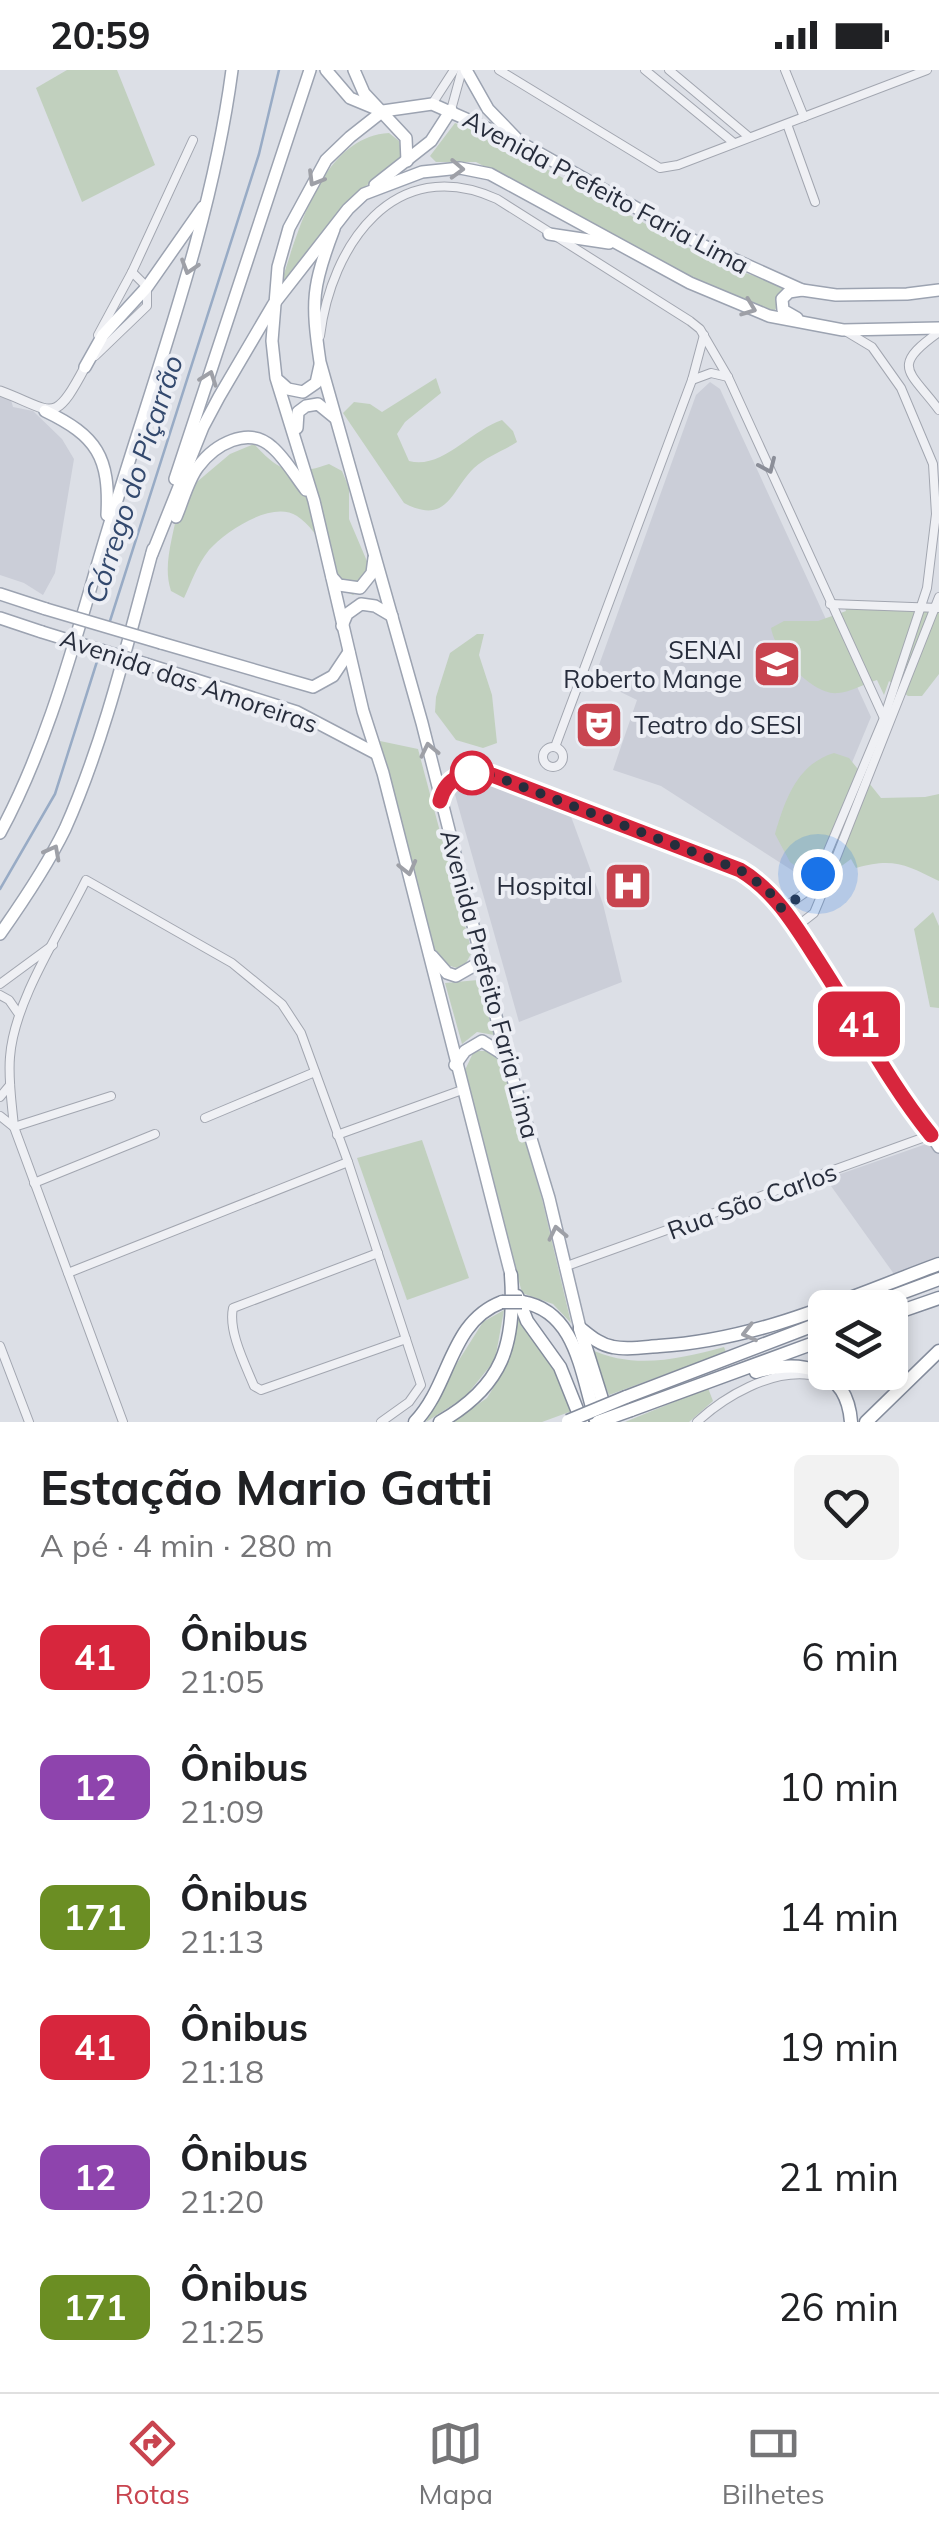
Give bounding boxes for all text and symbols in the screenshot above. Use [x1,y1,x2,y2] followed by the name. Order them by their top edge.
[50,11,151,59] text: 20:59
[458,103,754,280] street label: Avenida Prefeito Faria Lima
[450,159,466,180] one-way arrow
[308,168,327,186] one-way arrow
[180,258,201,275] one-way arrow
[739,296,756,317] one-way arrow
[77,351,190,607] water label: Córrego do Piçarrão
[197,370,218,387] one-way arrow
[756,456,776,474] one-way arrow
[57,622,322,739] street label: Avenida das Amoreiras
[563,634,742,694] place label: SENAI Roberto Mange
[751,638,803,690] school or university icon: SENAI Roberto Mange
[573,699,625,751] theatre icon: Teatro do SESI
[634,709,802,740] place label: Teatro do SESI
[419,742,440,759] one-way arrow
[451,752,493,794] unlabelled marker
[434,826,547,1142] street label: Avenida Prefeito Faria Lima
[40,844,60,862] one-way arrow
[793,849,843,899] your location
[396,859,417,876] one-way arrow
[602,860,654,912] hospital icon: Hospital
[497,870,593,901] place label: Hospital
[814,992,904,1056] line badge: 41
[838,1002,880,1046] text: 41
[663,1156,841,1246] street label: Rua São Carlos
[547,1225,568,1242] one-way arrow
[808,1290,908,1390] map controls
[808,1290,908,1390] button: layers
[741,1321,758,1342] one-way arrow
[794,1455,899,1560] button: heart
[40,1457,493,1517] text: Estação Mario Gatti
[40,1525,333,1565] text: A pé · 4 min · 280 m
[180,1613,308,1661] text: Ônibus
[802,1633,899,1681] text: 6 min
[74,1635,116,1679] text: 41
[180,1661,264,1701] text: 21:05
[180,1743,308,1791] text: Ônibus
[779,1763,899,1811] text: 10 min
[74,1765,116,1809] text: 12
[180,1791,264,1831] text: 21:09
[180,1873,308,1921] text: Ônibus
[779,1893,899,1941] text: 14 min
[63,1895,127,1939] text: 171
[180,1921,264,1961] text: 21:13
[180,2003,308,2051] text: Ônibus
[779,2023,899,2071] text: 19 min
[74,2025,116,2069] text: 41
[180,2051,264,2091] text: 21:18
[180,2133,308,2181] text: Ônibus
[779,2153,899,2201] text: 21 min
[74,2155,116,2199] text: 12
[180,2181,264,2221] text: 21:20
[180,2263,308,2311] text: Ônibus
[779,2283,899,2331] text: 26 min
[63,2285,127,2329] text: 171
[180,2311,264,2351] text: 21:25
[114,2416,190,2511] tab: Rotas
[419,2416,493,2511] tab: Mapa
[722,2416,825,2511] tab: Bilhetes

